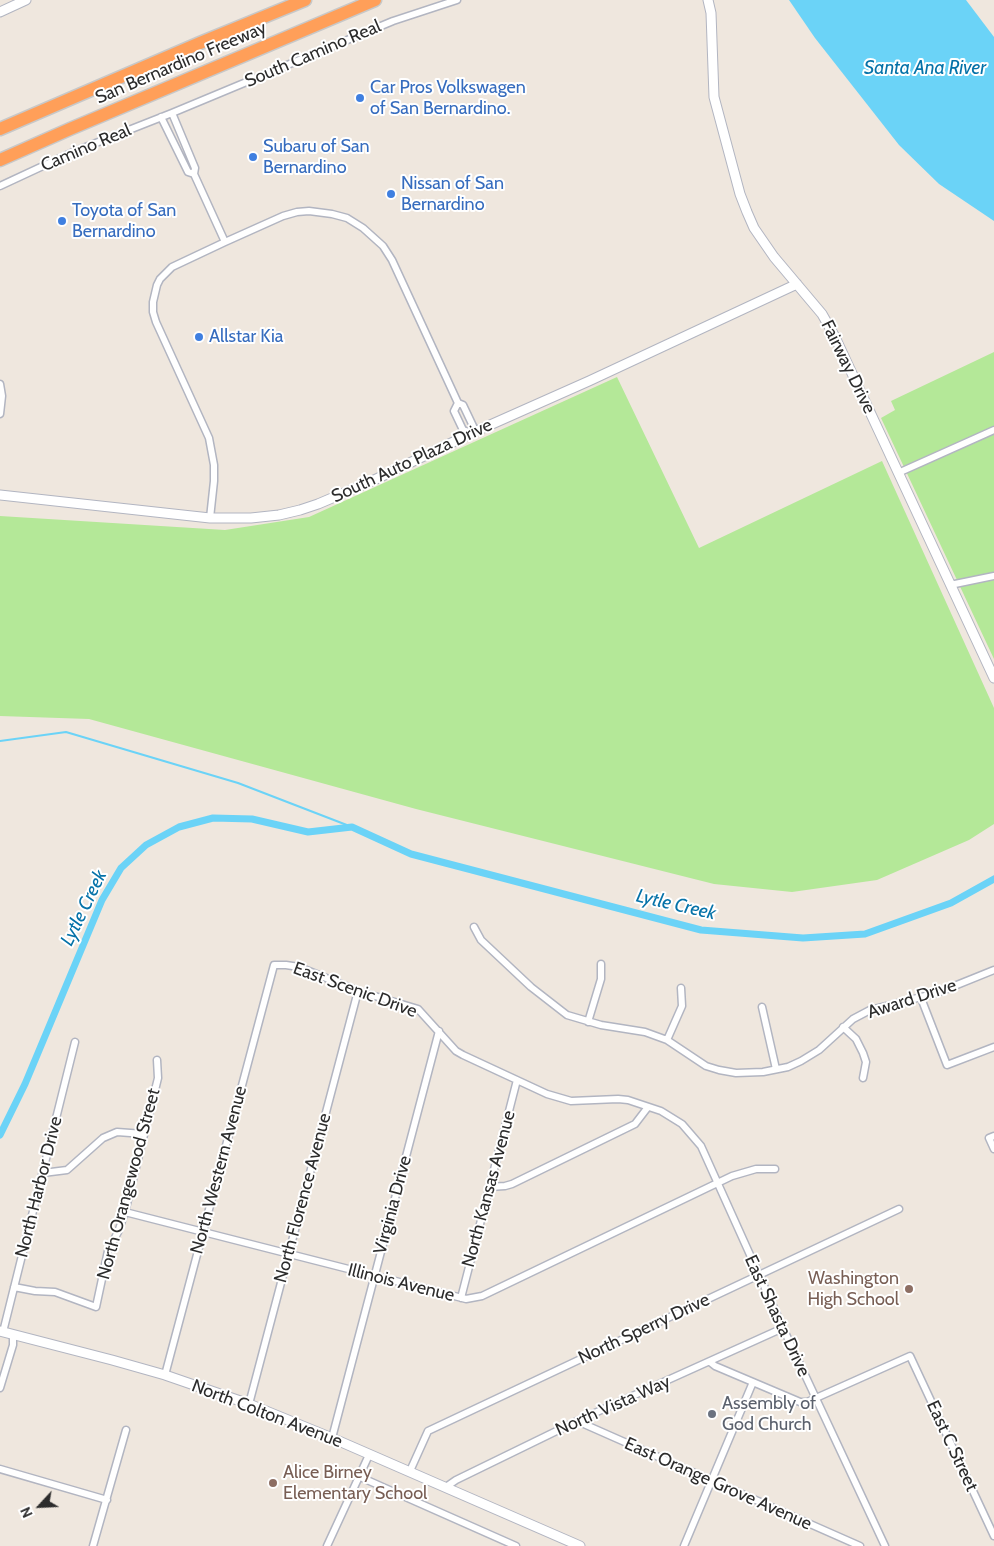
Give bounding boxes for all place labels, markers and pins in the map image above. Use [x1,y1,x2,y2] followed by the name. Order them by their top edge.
[370,77,526,120] place label: Car Pros Volkswagen of San Bernardino.
[354,92,366,104] marker: Car Pros Volkswagen of San Bernardino.
[263,136,370,178] place label: Subaru of San Bernardino
[247,151,259,163] marker: Subaru of San Bernardino
[401,173,504,215] place label: Nissan of San Bernardino
[385,188,397,200] marker: Nissan of San Bernardino
[72,200,176,242] place label: Toyota of San Bernardino
[56,215,68,227] marker: Toyota of San Bernardino
[209,326,283,348] place label: Allstar Kia
[193,331,205,343] marker: Allstar Kia
[807,1268,899,1310] place label: Washington High School
[903,1283,915,1295] marker: Washington High School
[722,1393,816,1436] place label: Assembly of God Church
[706,1408,718,1420] marker: Assembly of God Church
[283,1462,427,1505] place label: Alice Birney Elementary School
[267,1477,279,1489] marker: Alice Birney Elementary School

